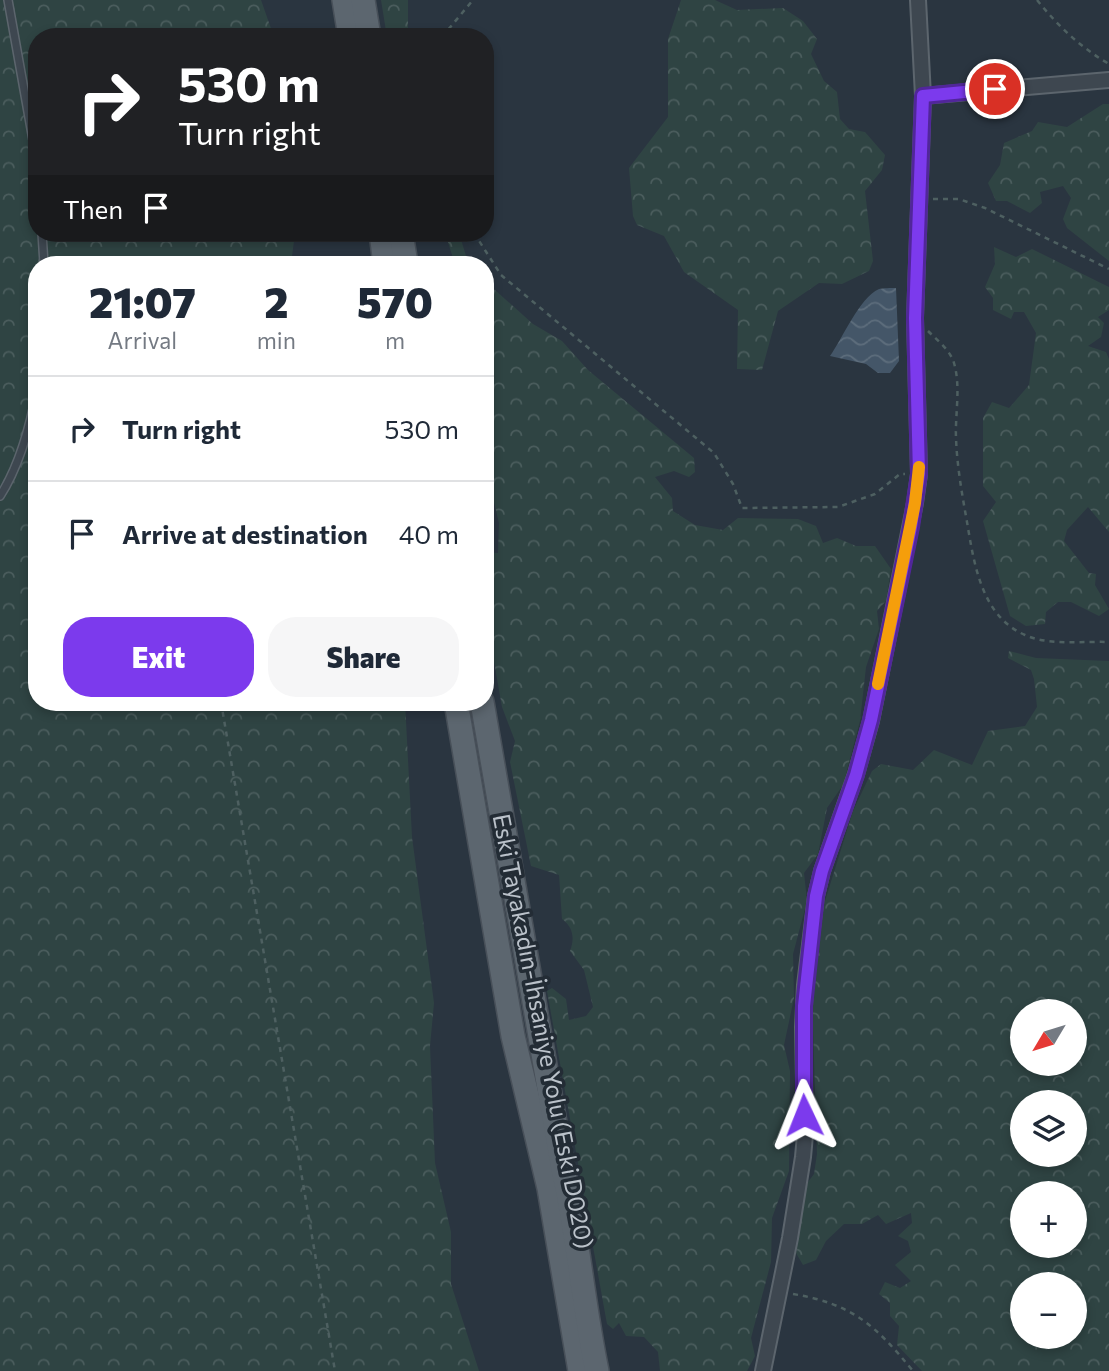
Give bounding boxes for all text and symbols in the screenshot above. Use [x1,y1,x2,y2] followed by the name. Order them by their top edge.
[178,52,320,112] text: 530 m
[63,56,154,147] icon: right
[965,59,1025,119] pin
[976,70,1014,108] icon: arrive
[178,112,321,152] text: Turn right
[137,189,175,227] icon: arrive
[63,193,123,224] text: Then
[89,275,196,327] text: 21:07
[264,275,288,327] text: 2
[357,275,433,327] text: 570
[108,326,177,354] text: Arrival
[257,326,296,354] text: min
[385,326,405,354] text: m
[63,410,101,448] icon: right
[122,413,241,444] text: Turn right
[385,413,459,444] text: 530 m
[63,515,101,553] icon: arrive
[122,518,368,549] text: Arrive at destination
[399,518,459,549] text: 40 m
[63,617,254,697] button: Exit
[268,617,459,697] button: Share
[488,811,600,1251] street label: Eski Tayakadın-İhsaniye Yolu (Eski D020)
[1010,999,1087,1076] north arrow
[1010,999,1087,1349] map controls
[767,1078,841,1152] position arrow
[1010,1090,1087,1167] button: layers
[1010,1181,1087,1258] button: +
[1010,1272,1087,1349] button: −

